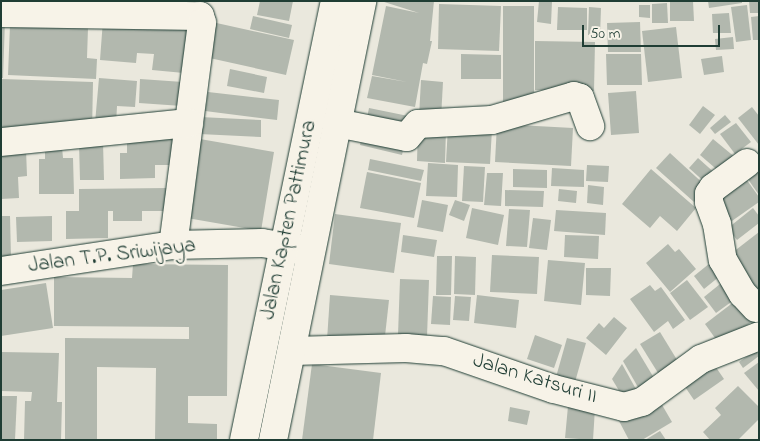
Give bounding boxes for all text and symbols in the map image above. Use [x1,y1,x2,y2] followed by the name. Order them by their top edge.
[585,15,722,47] scale bar
[590,23,620,45] text: 50 m
[256,118,322,322] street label: Jalan Kapten Pattimura
[27,233,197,279] street label: Jalan T.P. Sriwijaya
[470,348,600,410] street label: Jalan Katsuri II

